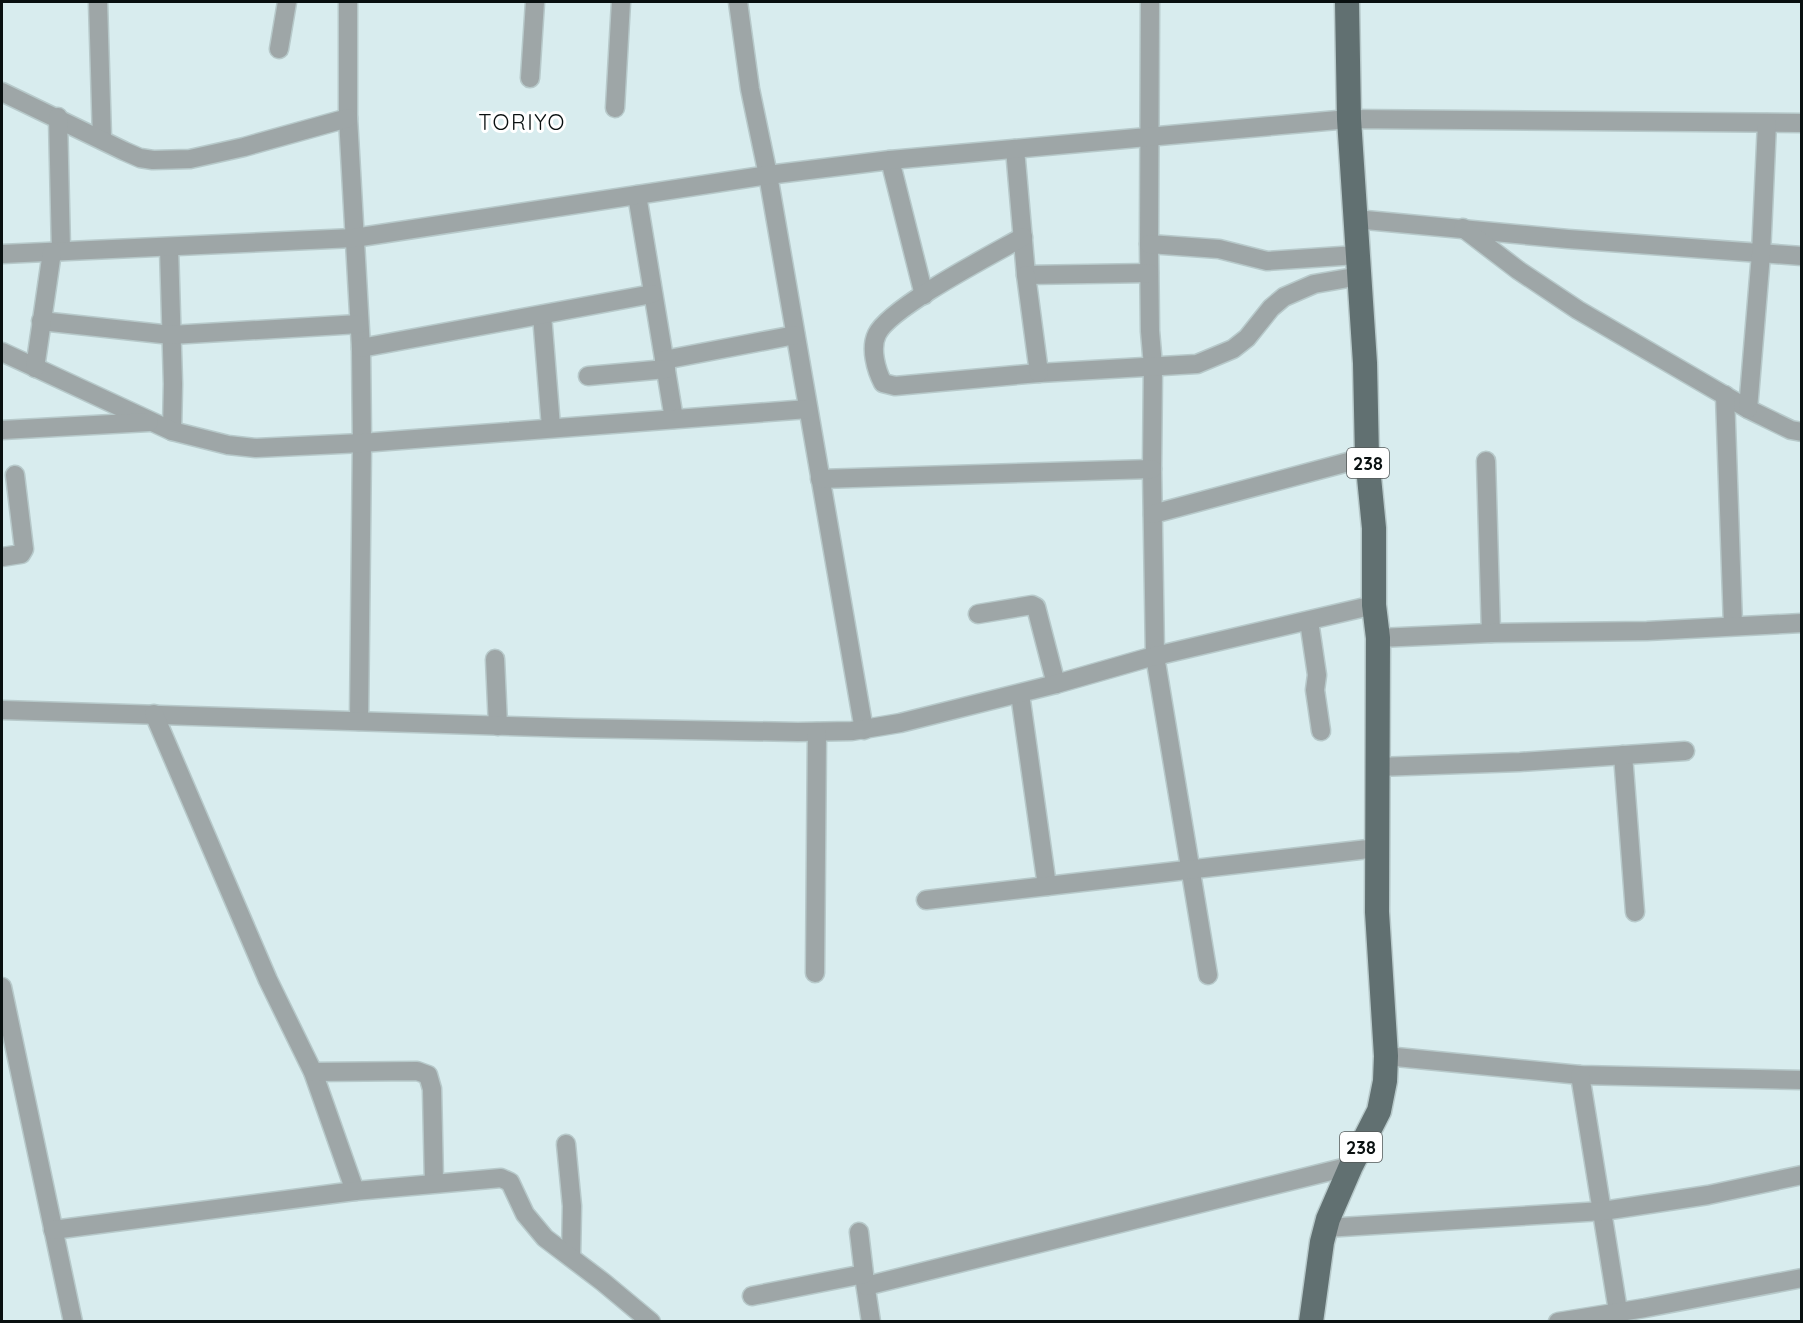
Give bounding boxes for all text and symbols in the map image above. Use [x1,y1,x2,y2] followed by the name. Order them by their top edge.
[478,108,566,136] district label: TORIYO
[1347,448,1389,478] road number: 238
[1340,1132,1382,1162] road number: 238

